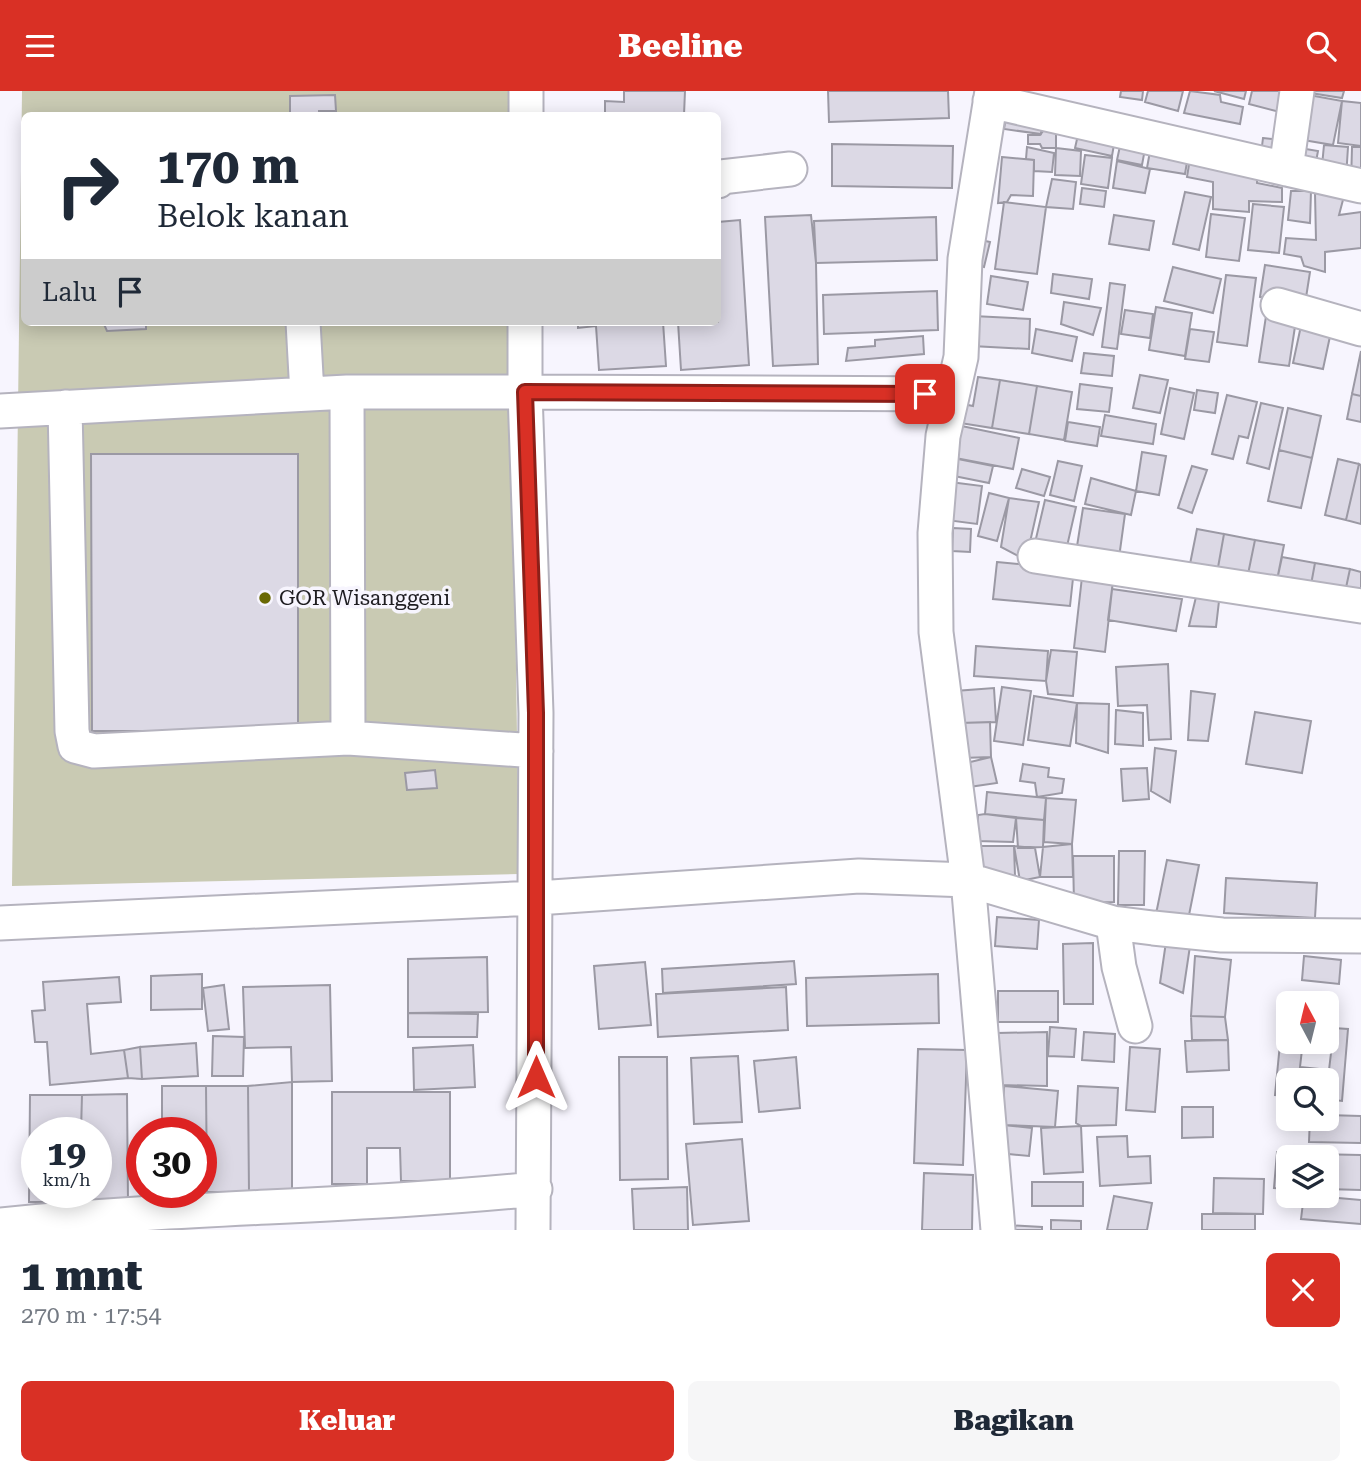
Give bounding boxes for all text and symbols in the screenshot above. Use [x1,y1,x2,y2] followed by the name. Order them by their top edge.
[21,27,59,65] icon: menu
[618,27,743,65] text: Beeline
[1302,27,1340,65] icon: search
[157,138,299,195] text: 170 m
[42,140,133,231] icon: right
[157,197,349,235] text: Belok kanan
[111,273,149,311] icon: arrive
[42,277,97,307] text: Lalu
[895,364,955,424] pin
[906,375,944,413] icon: arrive
[279,586,450,610] place label: GOR Wisanggeni
[257,590,273,606] marker: GOR Wisanggeni
[1276,991,1339,1053] north arrow
[1276,991,1339,1208] map controls
[499,1040,573,1114] position arrow
[1276,1068,1339,1131] button: search
[126,1117,217,1208] speed limit sign: 30
[47,1133,86,1174] text: 19
[1276,1145,1339,1208] button: layers
[42,1169,91,1190] text: km/h
[21,1251,142,1300] text: 1 mnt
[1266,1253,1340,1327] button: close
[21,1302,161,1329] text: 270 m · 17:54
[21,1381,674,1461] button: Keluar
[688,1381,1340,1461] button: Bagikan

